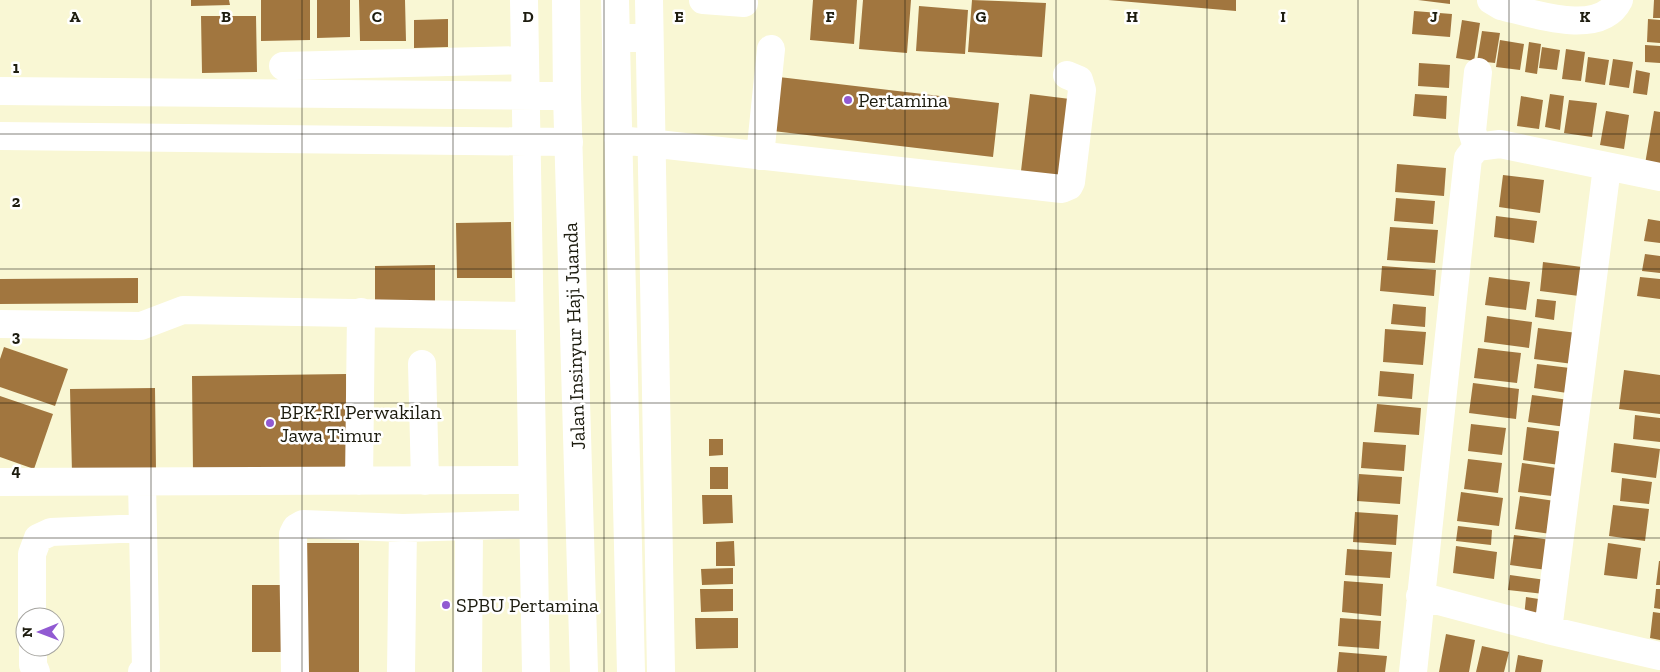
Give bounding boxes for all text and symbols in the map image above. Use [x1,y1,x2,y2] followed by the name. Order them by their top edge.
[70,7,81,26] text: A
[221,7,231,26] text: B
[372,7,382,26] text: C
[522,7,534,26] text: D
[674,7,684,26] text: E
[825,7,835,26] text: F
[976,7,987,26] text: G
[1126,7,1138,26] text: H
[1280,7,1286,26] text: I
[1430,7,1438,26] text: J
[1580,7,1591,26] text: K
[13,58,20,77] text: 1
[858,88,948,112] place label: Pertamina
[842,94,854,106] marker: Pertamina
[12,192,21,211] text: 2
[558,222,590,450] street label: Jalan Insinyur Haji Juanda
[12,327,21,346] text: 3
[280,400,442,447] place label: BPK-RI Perwakilan Jawa Timur
[264,417,276,429] marker: BPK-RI Perwakilan Jawa Timur
[11,461,21,480] text: 4
[456,593,599,617] place label: SPBU Pertamina
[440,599,452,611] marker: SPBU Pertamina
[15,607,65,657] north arrow
[19,626,36,638] text: N

